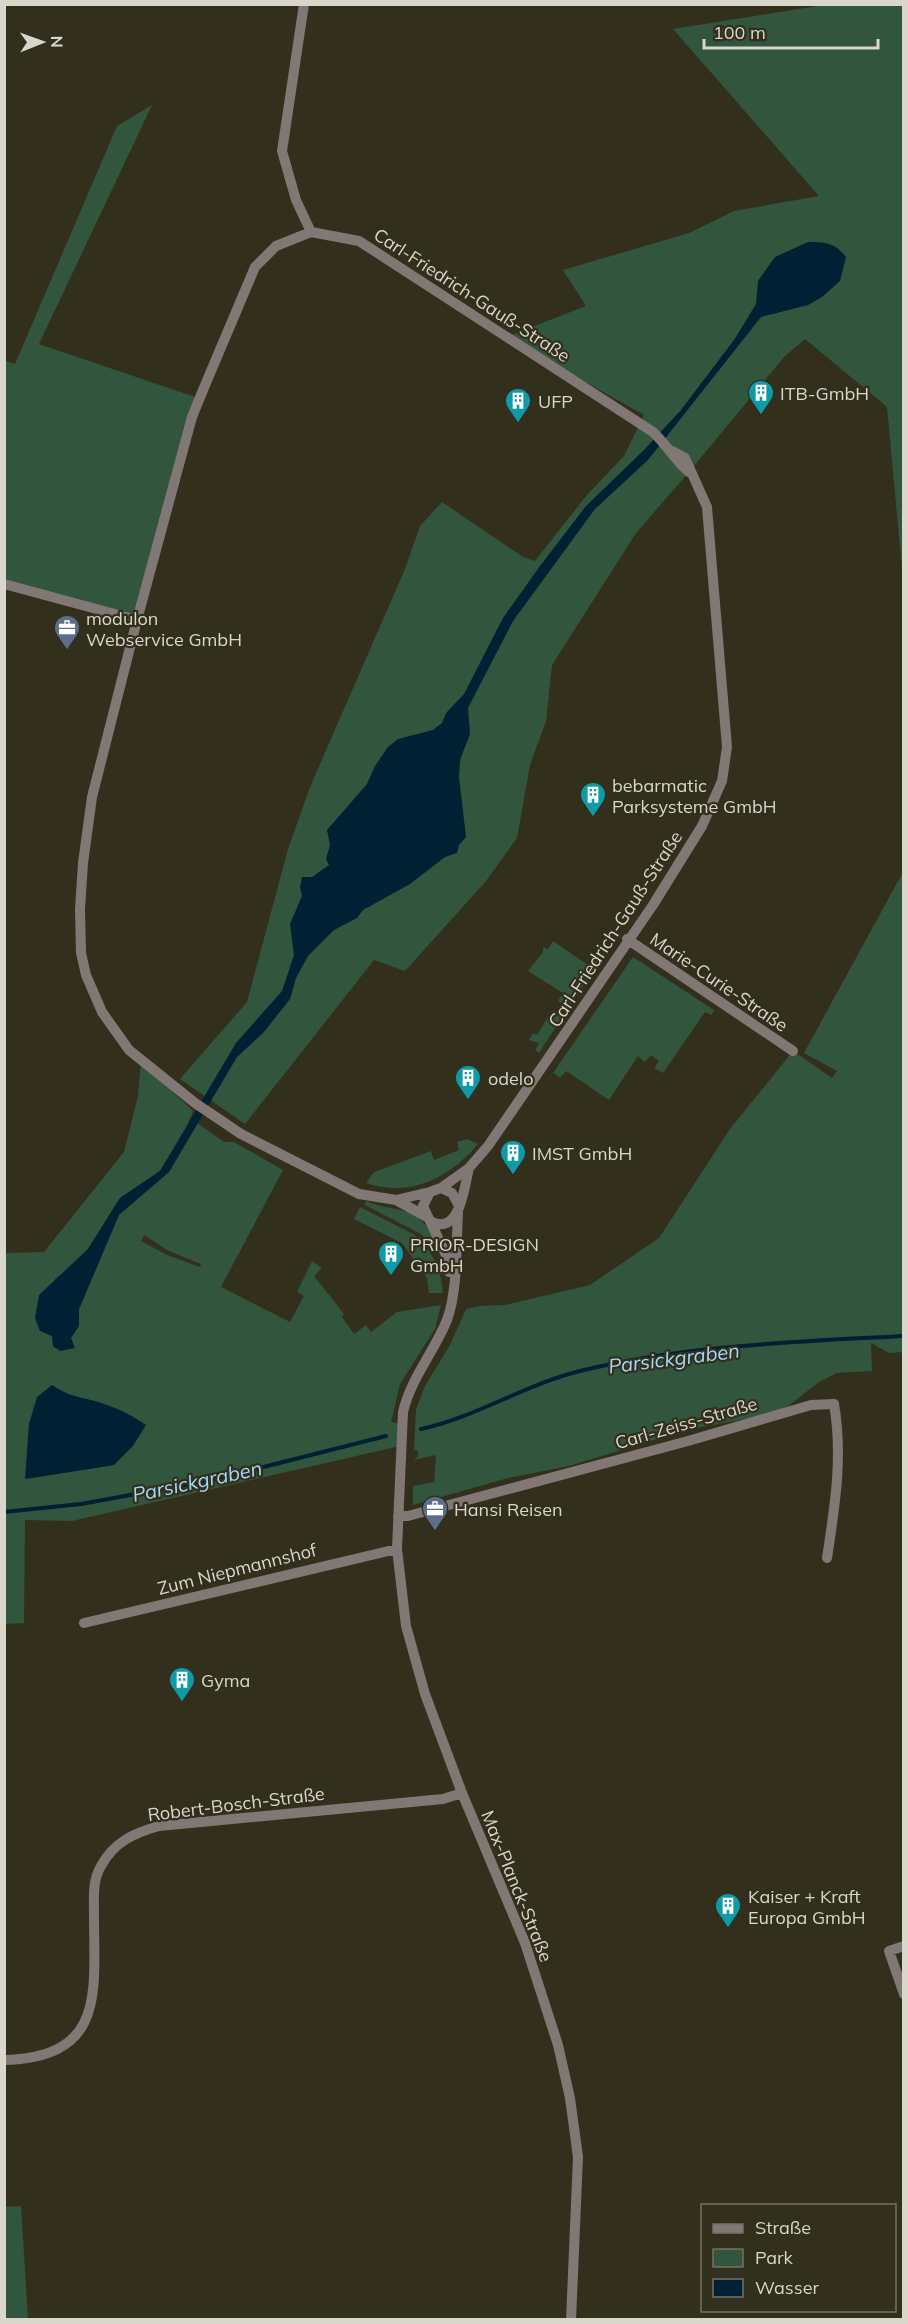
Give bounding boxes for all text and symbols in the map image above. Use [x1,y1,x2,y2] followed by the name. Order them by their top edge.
[12,12,72,72] north arrow
[704,12,878,50] scale bar
[713,21,766,44] text: 100 m
[47,36,67,48] text: N
[369,223,575,367] street label: Carl-Friedrich-Gauß-Straße
[746,378,776,416] building icon: ITB-GmbH
[780,382,869,405] place label: ITB-GmbH
[503,386,533,424] building icon: UFP
[538,390,573,413] place label: UFP
[86,607,242,651] place label: modulon Webservice GmbH
[52,613,82,651] office icon: modulon Webservice GmbH
[612,774,777,818] place label: bebarmatic Parksysteme GmbH
[578,780,608,818] building icon: bebarmatic Parksysteme GmbH
[543,826,687,1032] street label: Carl-Friedrich-Gauß-Straße
[646,927,792,1037] street label: Marie-Curie-Straße
[453,1063,483,1101] building icon: odelo
[488,1067,533,1090] place label: odelo
[498,1138,528,1176] building icon: IMST GmbH
[532,1142,632,1165] place label: IMST GmbH
[410,1233,539,1277] place label: PRIOR-DESIGN GmbH
[376,1239,406,1277] building icon: PRIOR-DESIGN GmbH
[607,1338,741,1378] water label: Parsickgraben
[612,1392,760,1454] street label: Carl-Zeiss-Straße
[130,1455,264,1507] water label: Parsickgraben
[420,1494,450,1532] office icon: Hansi Reisen
[454,1498,563,1521] place label: Hansi Reisen
[155,1538,320,1600] street label: Zum Niepmannshof
[167,1665,197,1703] building icon: Gyma
[201,1669,250,1692] place label: Gyma
[146,1782,326,1826] street label: Robert-Bosch-Straße
[476,1807,558,1965] street label: Max-Planck-Straße
[748,1885,866,1929] place label: Kaiser + Kraft Europa GmbH
[713,1891,743,1929] building icon: Kaiser + Kraft Europa GmbH
[701,2204,896,2312] legend
[755,2216,811,2239] text: Straße
[755,2246,794,2269] text: Park
[755,2276,819,2299] text: Wasser

